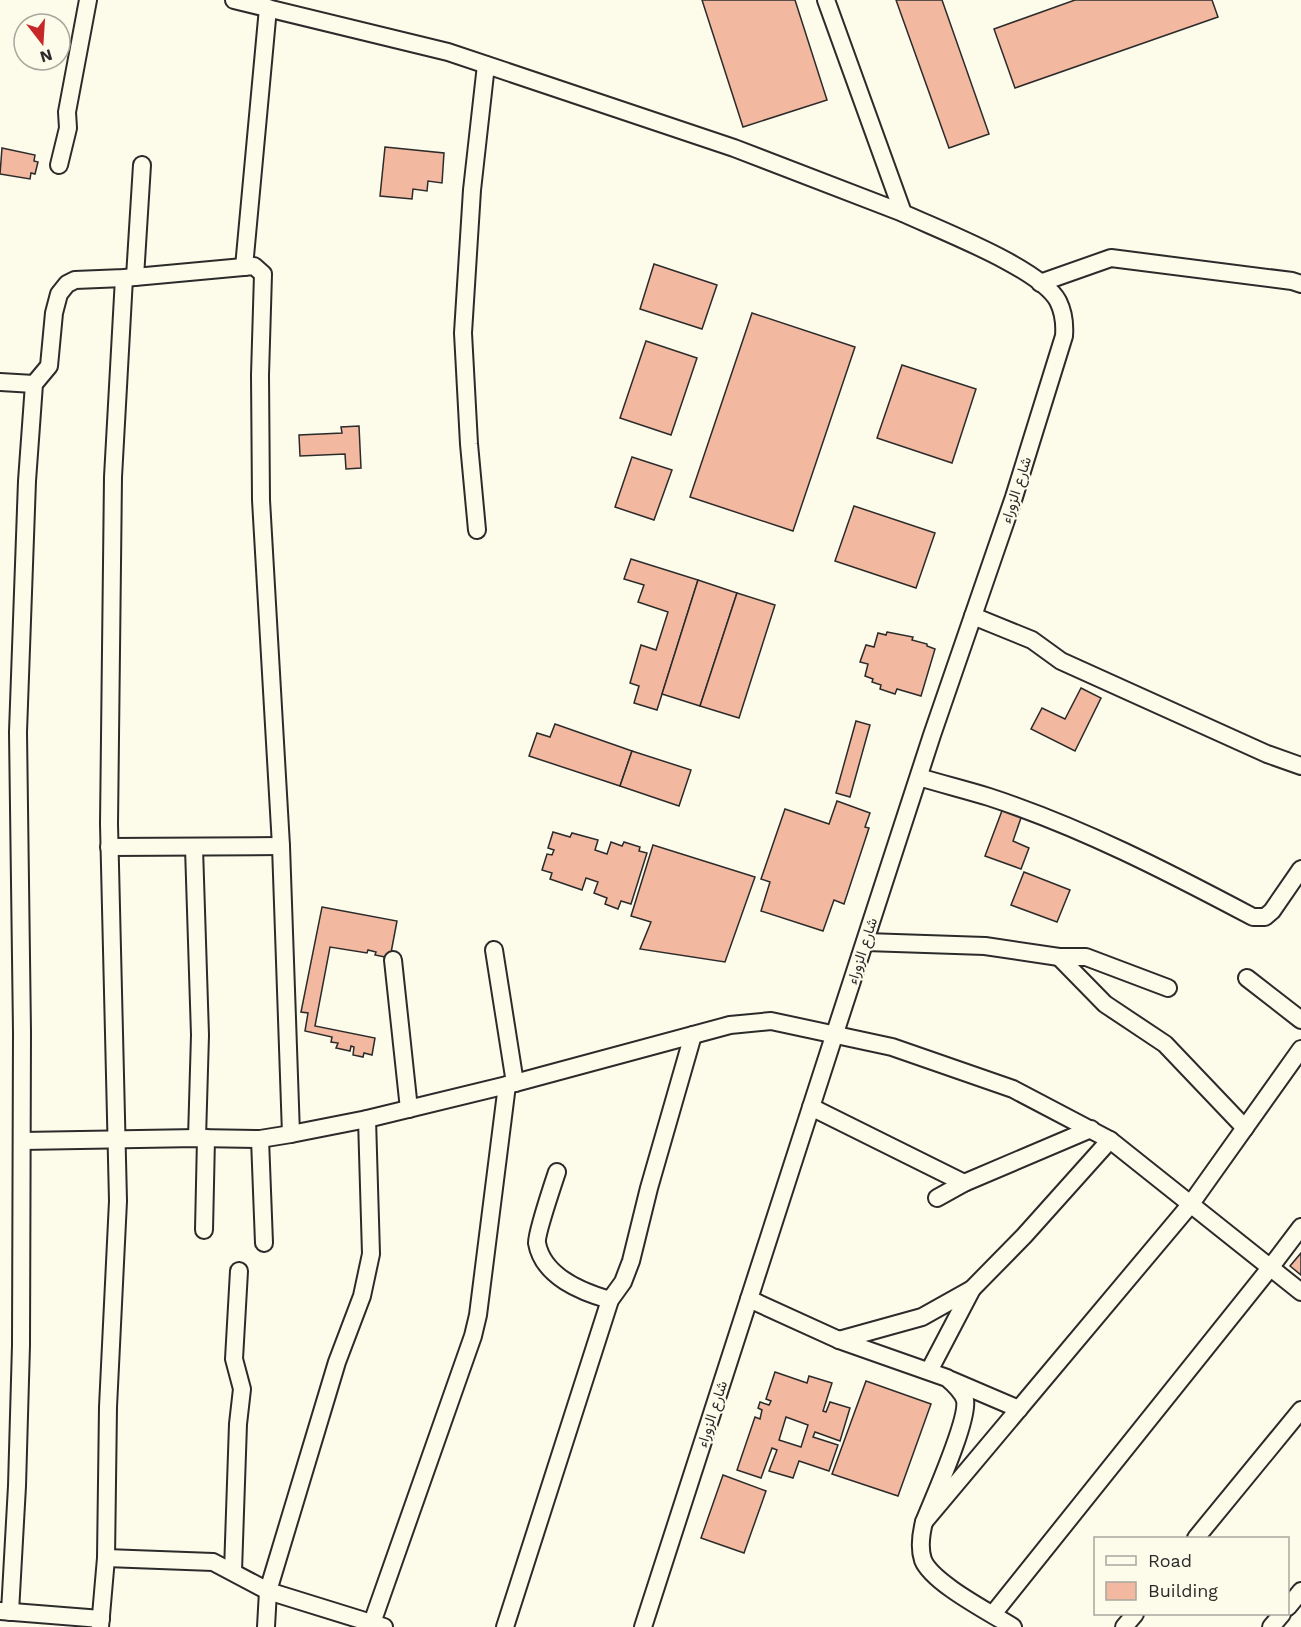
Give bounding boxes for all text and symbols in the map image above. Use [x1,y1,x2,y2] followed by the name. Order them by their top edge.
[12,12,72,72] north arrow
[38,45,55,67] text: N
[997,454,1037,526] street label: شارع الزوراء
[843,915,883,987] street label: شارع الزوراء
[693,1378,733,1450] street label: شارع الزوراء
[1094,1537,1289,1615] legend
[1148,1550,1192,1571] text: Road
[1148,1580,1218,1601] text: Building

